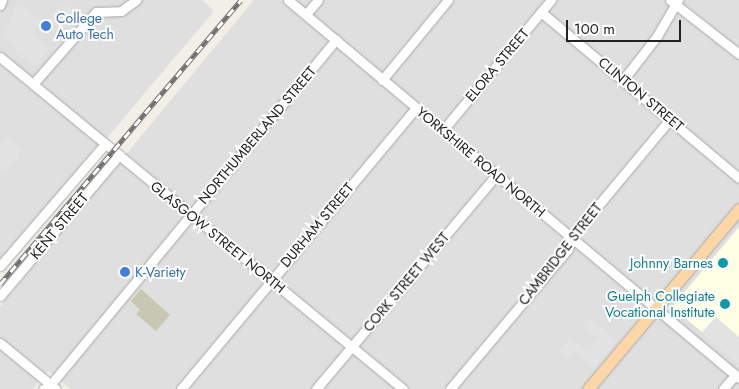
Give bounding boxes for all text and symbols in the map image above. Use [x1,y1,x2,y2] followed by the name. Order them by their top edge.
[56,10,114,42] place label: College Auto Tech
[569,10,684,42] scale bar
[574,18,615,40] text: 100 m
[40,20,52,32] marker: College Auto Tech
[462,25,532,105] street label: ELORA STREET
[595,53,687,135] street label: CLINTON STREET
[195,63,319,207] street label: NORTHUMBERLAND STREET
[413,103,549,221] street label: YORKSHIRE ROAD NORTH
[147,177,289,297] street label: GLASGOW STREET NORTH
[277,179,357,271] street label: DURHAM STREET
[26,190,92,262] street label: KENT STREET
[515,199,605,309] street label: CAMBRIDGE STREET
[360,229,452,335] street label: CORK STREET WEST
[630,255,713,271] place label: Johnny Barnes
[717,257,729,269] marker: Johnny Barnes
[135,264,186,280] place label: K-Variety
[119,266,131,278] marker: K-Variety
[605,288,715,321] place label: Guelph Collegiate Vocational Institute
[719,298,731,310] marker: Guelph Collegiate Vocational Institute

